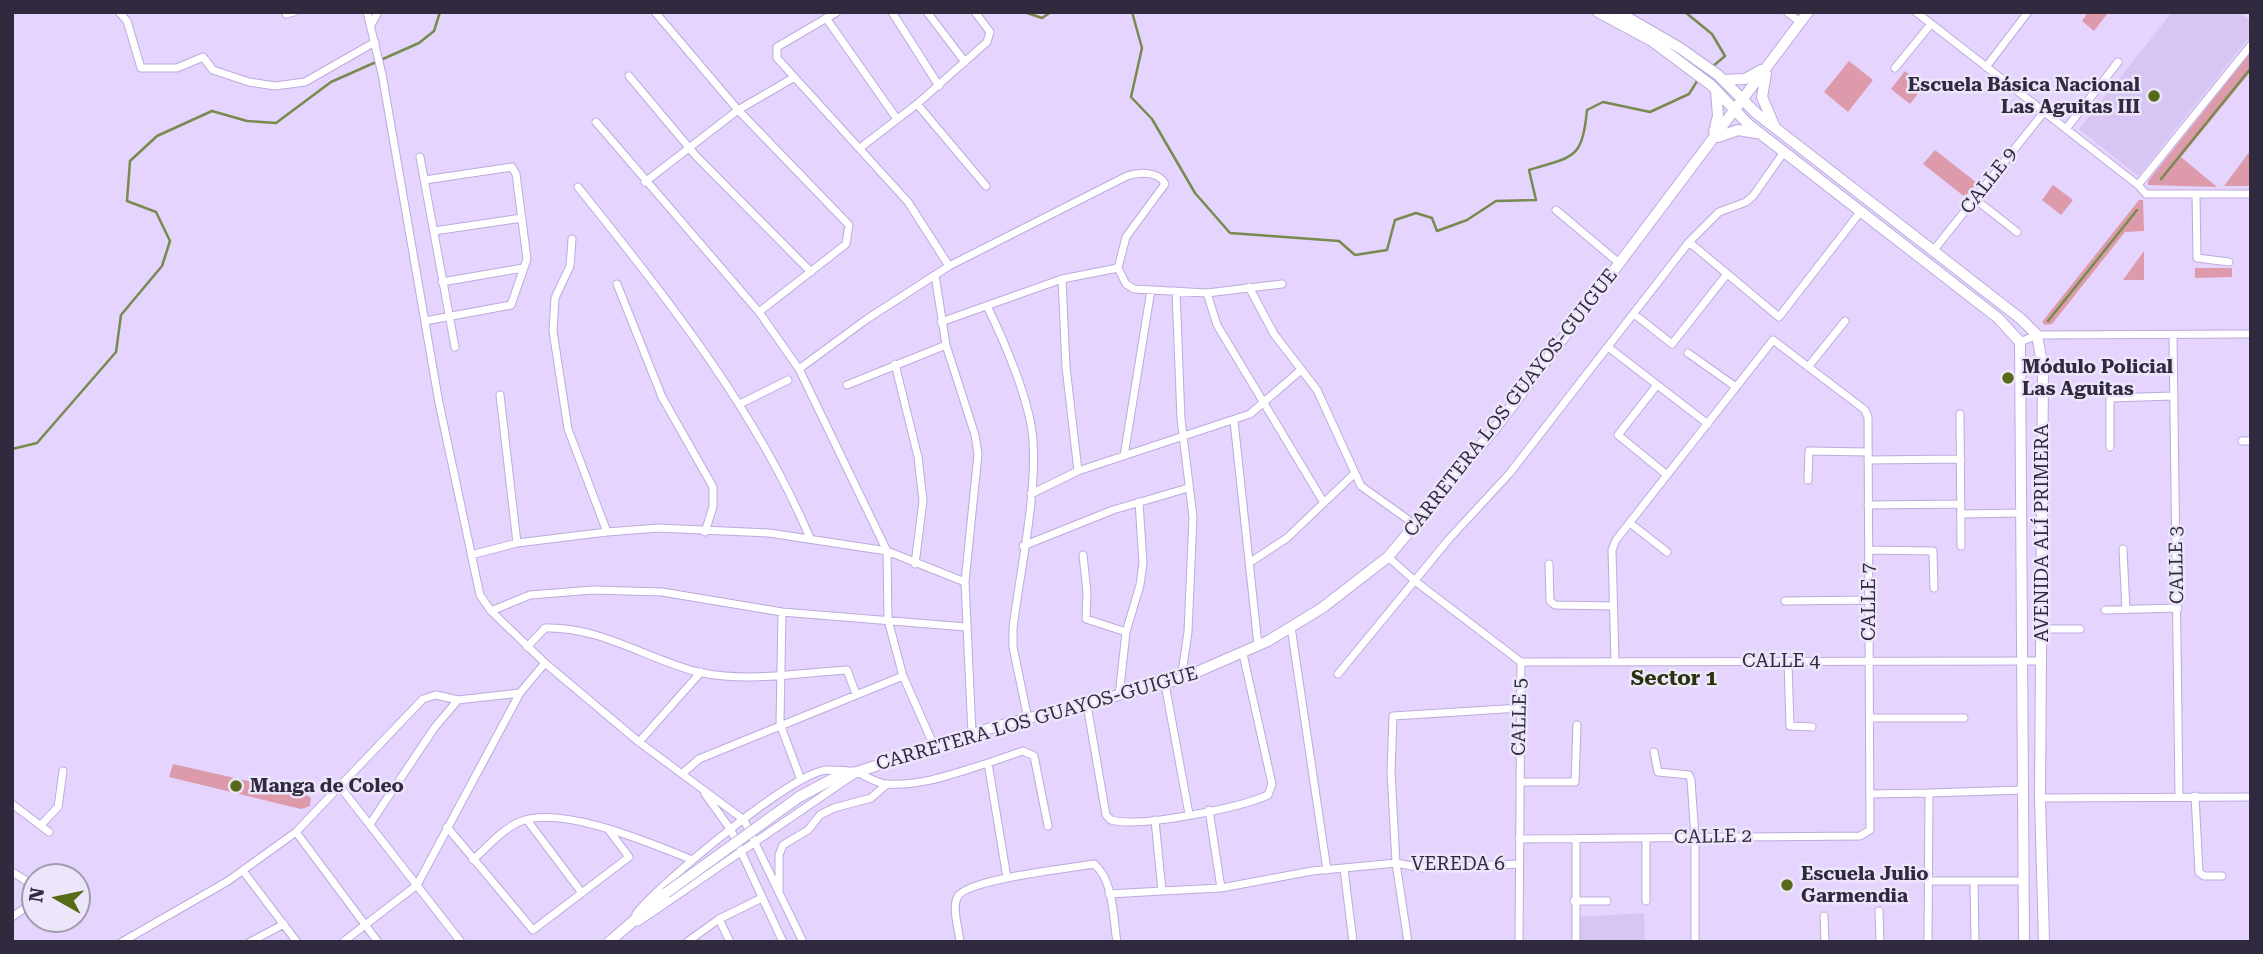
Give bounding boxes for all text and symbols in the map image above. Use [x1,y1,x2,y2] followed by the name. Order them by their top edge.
[1908,74,2140,118] place label: Escuela Básica Nacional Las Aguitas III
[2146,88,2162,104] marker: Escuela Básica Nacional Las Aguitas III
[1956,143,2022,219] street label: CALLE 9
[1399,264,1623,542] street label: CARRETERA LOS GUAYOS-GUIGUE
[2022,356,2173,400] place label: Módulo Policial Las Aguitas
[2000,370,2016,386] marker: Módulo Policial Las Aguitas
[2031,424,2053,642] street label: AVENIDA ALÍ PRIMERA
[2165,526,2189,604] street label: CALLE 3
[1858,563,1880,641] street label: CALLE 7
[1742,650,1820,672] street label: CALLE 4
[873,662,1201,776] street label: CARRETERA LOS GUAYOS-GUIGUE
[1631,666,1717,692] district label: Sector 1
[1508,678,1532,756] street label: CALLE 5
[250,775,404,797] place label: Manga de Coleo
[228,778,244,794] marker: Manga de Coleo
[1674,825,1752,849] street label: CALLE 2
[1411,853,1505,875] street label: VEREDA 6
[21,863,91,933] north arrow
[1801,863,1929,907] place label: Escuela Julio Garmendia
[1779,877,1795,893] marker: Escuela Julio Garmendia
[24,886,49,904] text: N

